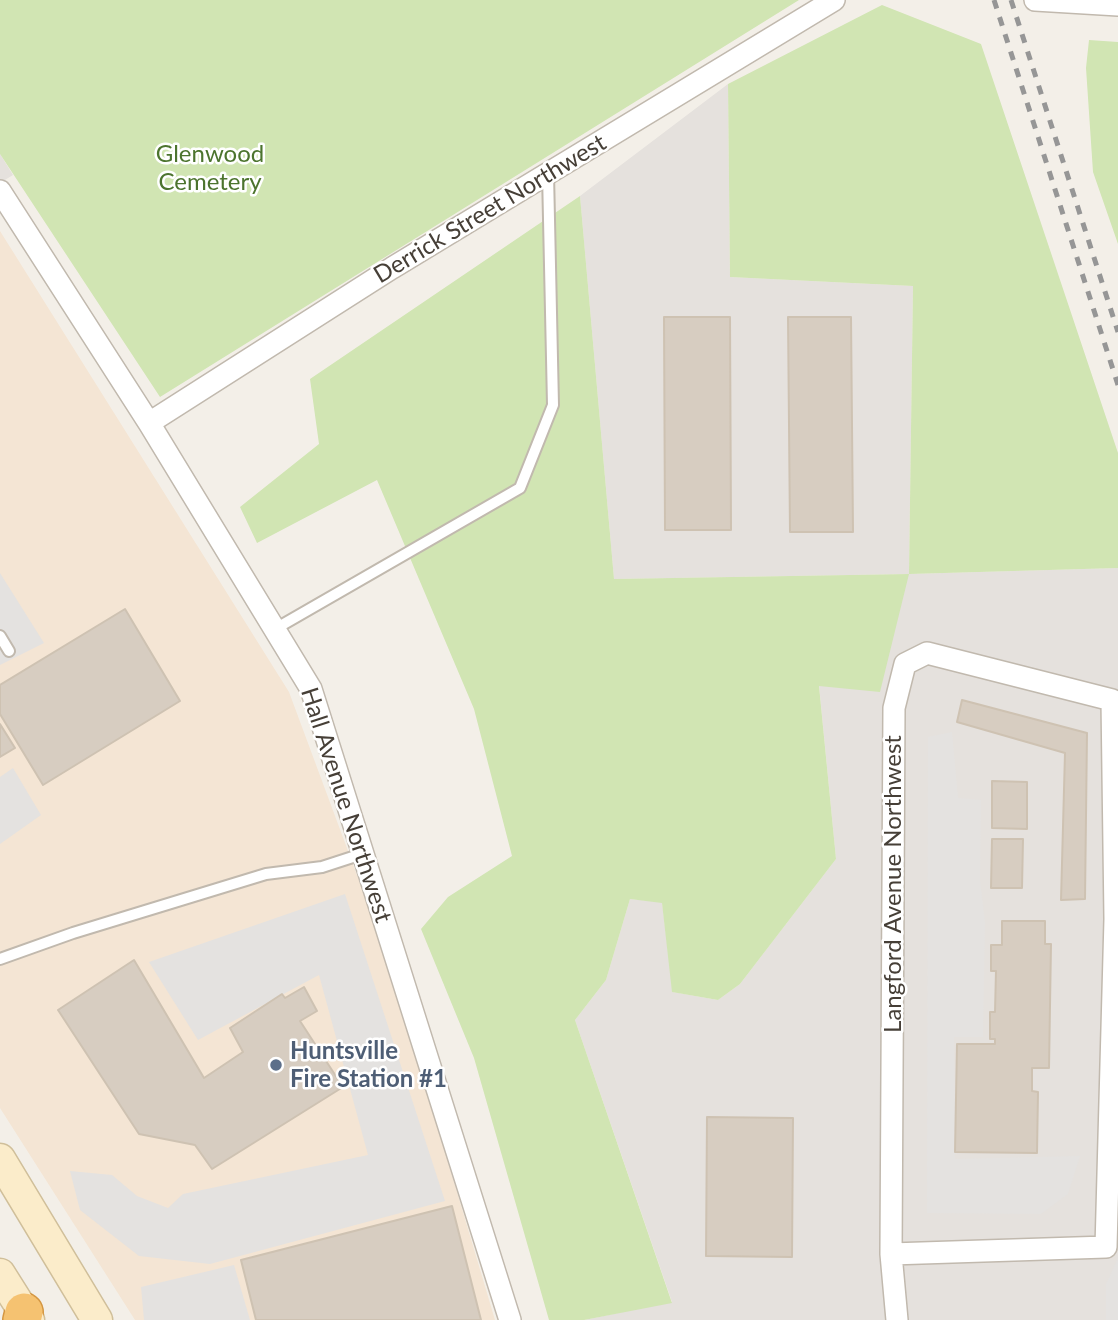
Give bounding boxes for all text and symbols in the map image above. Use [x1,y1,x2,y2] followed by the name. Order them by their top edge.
[369,128,611,290] street label: Derrick Street Northwest
[156,140,264,196] park label: Glenwood Cemetery
[294,684,398,926] street label: Hall Avenue Northwest
[879,735,907,1033] street label: Langford Avenue Northwest
[290,1037,447,1093] place label: Huntsville Fire Station #1
[268,1057,284,1073] marker: Huntsville Fire Station #1

